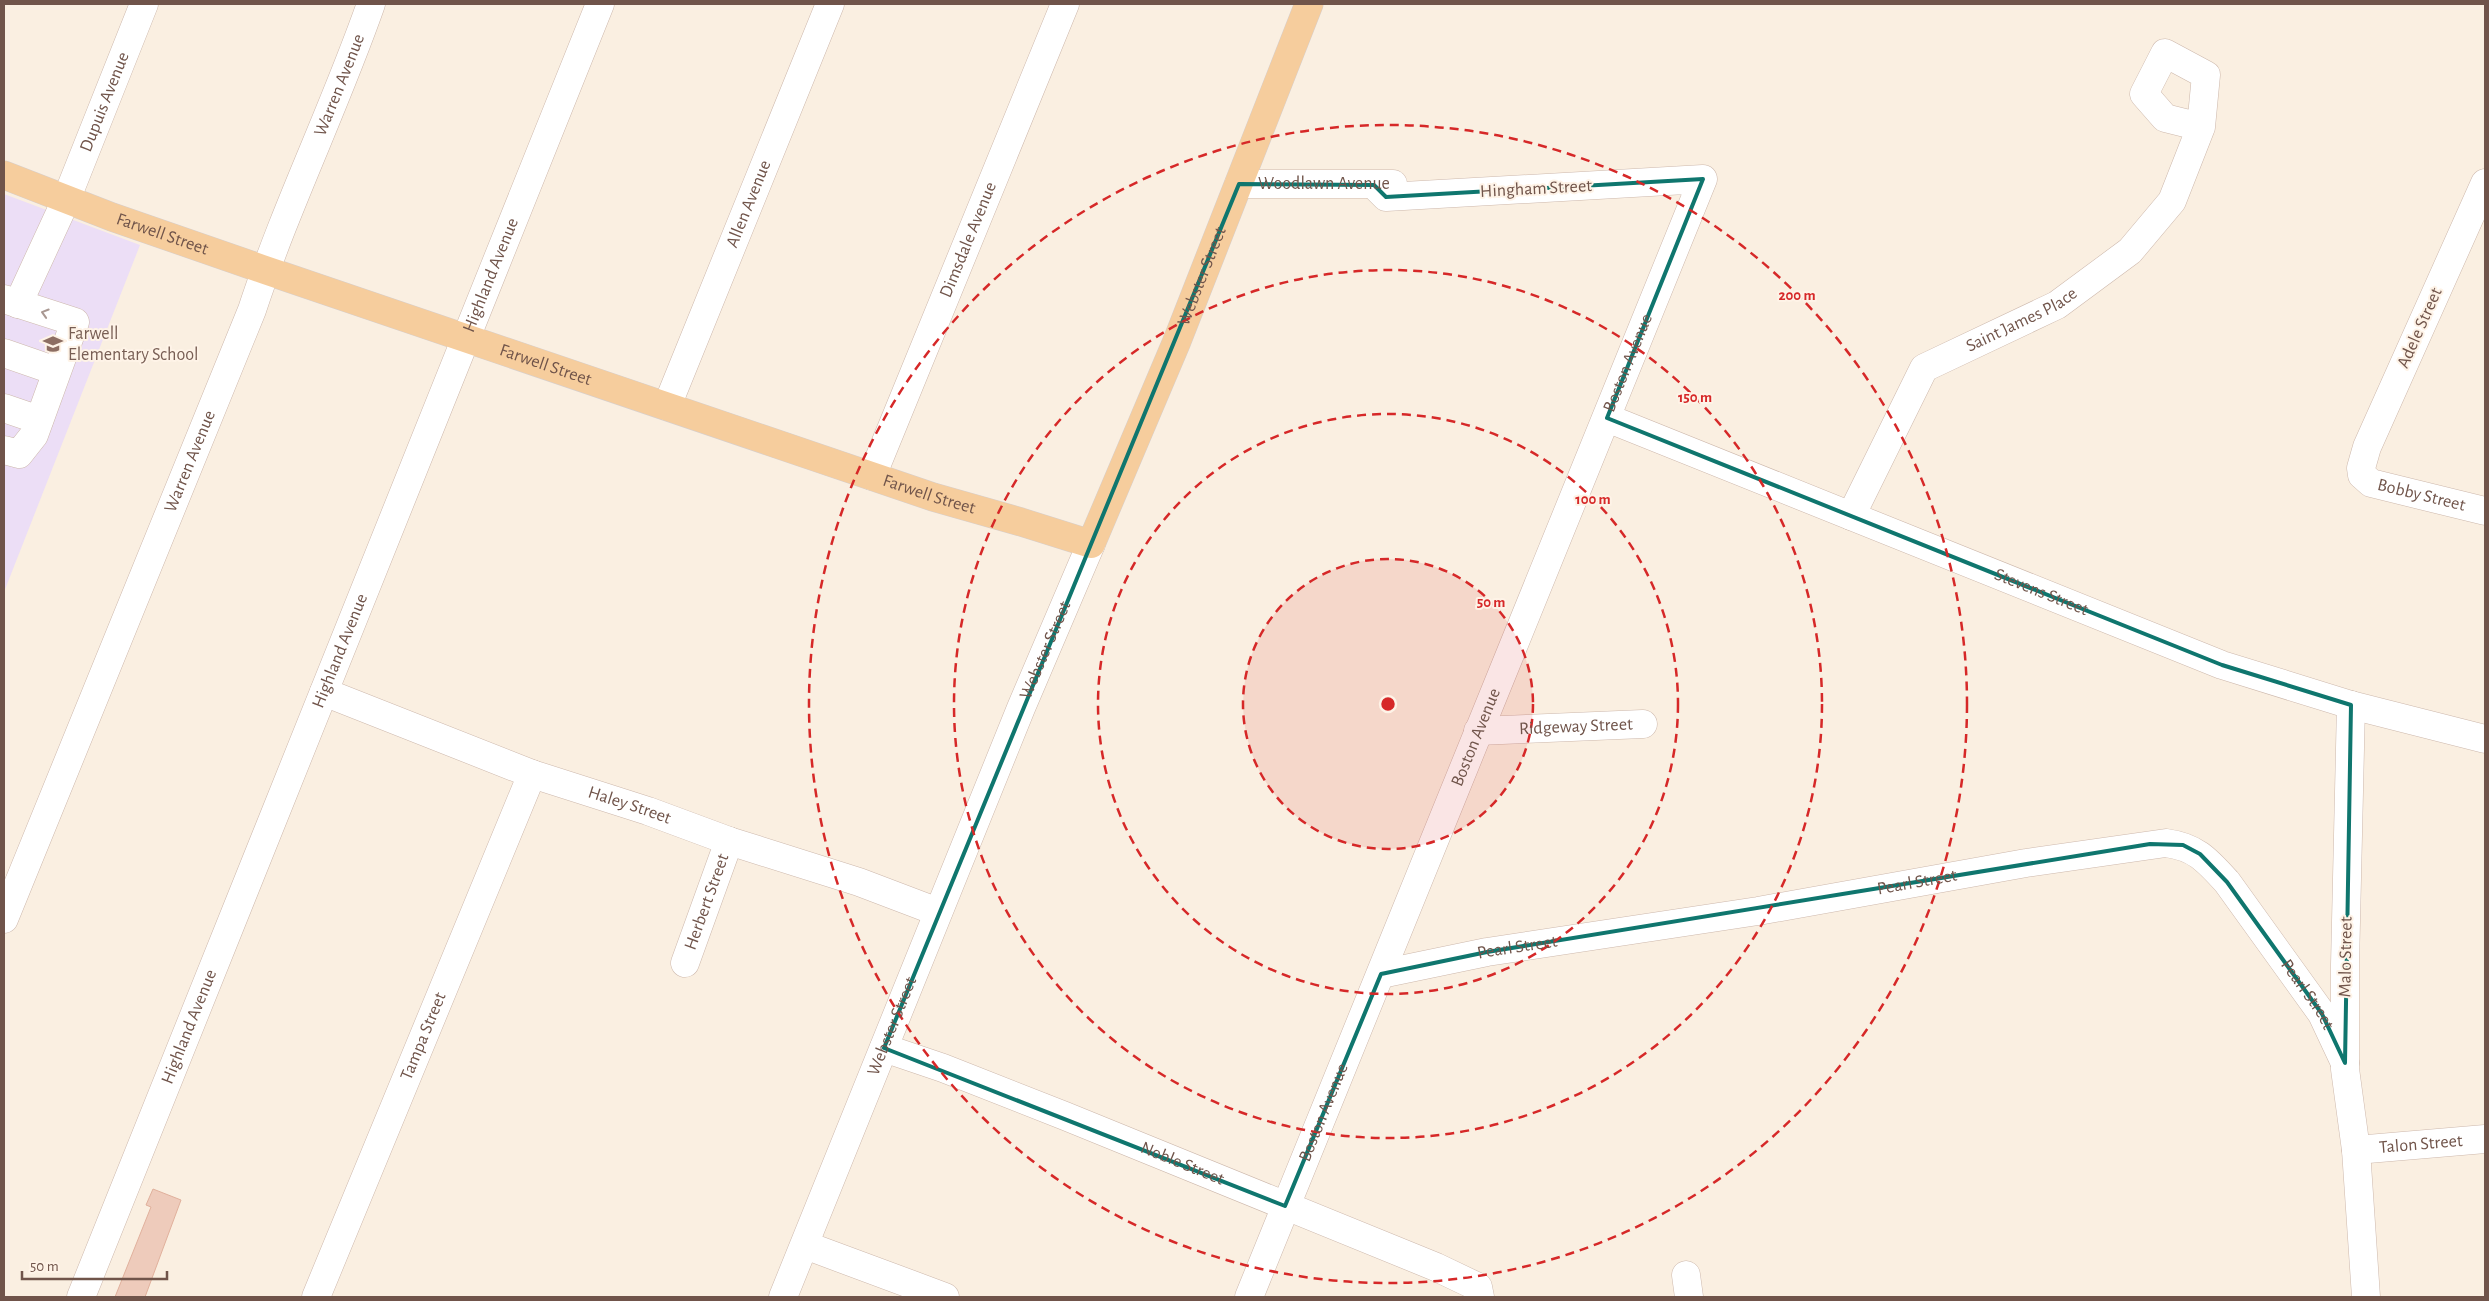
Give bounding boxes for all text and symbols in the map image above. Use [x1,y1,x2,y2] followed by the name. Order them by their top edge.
[311,32,368,139] street label: Warren Avenue
[77,50,133,154] street label: Dupuis Avenue
[723,158,775,250] street label: Allen Avenue
[1258,175,1390,193] street label: Woodlawn Avenue
[1480,177,1593,201] street label: Hingham Street
[937,180,1000,300] street label: Dimsdale Avenue
[114,210,211,259] street label: Farwell Street
[460,215,522,335] street label: Highland Avenue
[1175,224,1230,328] street label: Webster Street
[1964,284,2081,356] street label: Saint James Place
[2394,285,2446,371] street label: Adele Street
[1778,288,1816,303] text: 200 m
[42,308,50,318] one-way arrow
[1600,312,1656,415] street label: Boston Avenue
[68,325,199,364] place label: Farwell Elementary School
[42,333,64,355] school or university icon: Farwell Elementary School
[497,341,594,389] street label: Farwell Street
[1678,390,1712,405] text: 150 m
[162,408,219,515] street label: Warren Avenue
[881,472,978,518] street label: Farwell Street
[2376,476,2467,515] street label: Bobby Street
[1575,492,1611,507] text: 100 m
[1992,566,2091,619] street label: Stevens Street
[309,591,371,711] street label: Highland Avenue
[1477,595,1505,610] text: 50 m
[1017,598,1075,702] street label: Webster Street
[1448,686,1504,789] street label: Boston Avenue
[1379,695,1397,713] centre of rings
[1519,715,1633,738] street label: Ridgeway Street
[586,783,674,828] street label: Haley Street
[682,851,733,952] street label: Herbert Street
[1876,866,1959,898] street label: Pearl Street
[2336,916,2356,998] street label: Malo Street
[1476,932,1559,963] street label: Pearl Street
[2277,956,2337,1033] street label: Pearl Street
[158,967,220,1087] street label: Highland Avenue
[864,974,920,1078] street label: Webster Street
[398,990,450,1083] street label: Tampa Street
[1296,1061,1352,1164] street label: Boston Avenue
[2378,1132,2464,1157] street label: Talon Street
[1138,1139,1227,1189] street label: Noble Street
[22,1248,168,1280] scale bar
[30,1259,59,1274] text: 50 m

